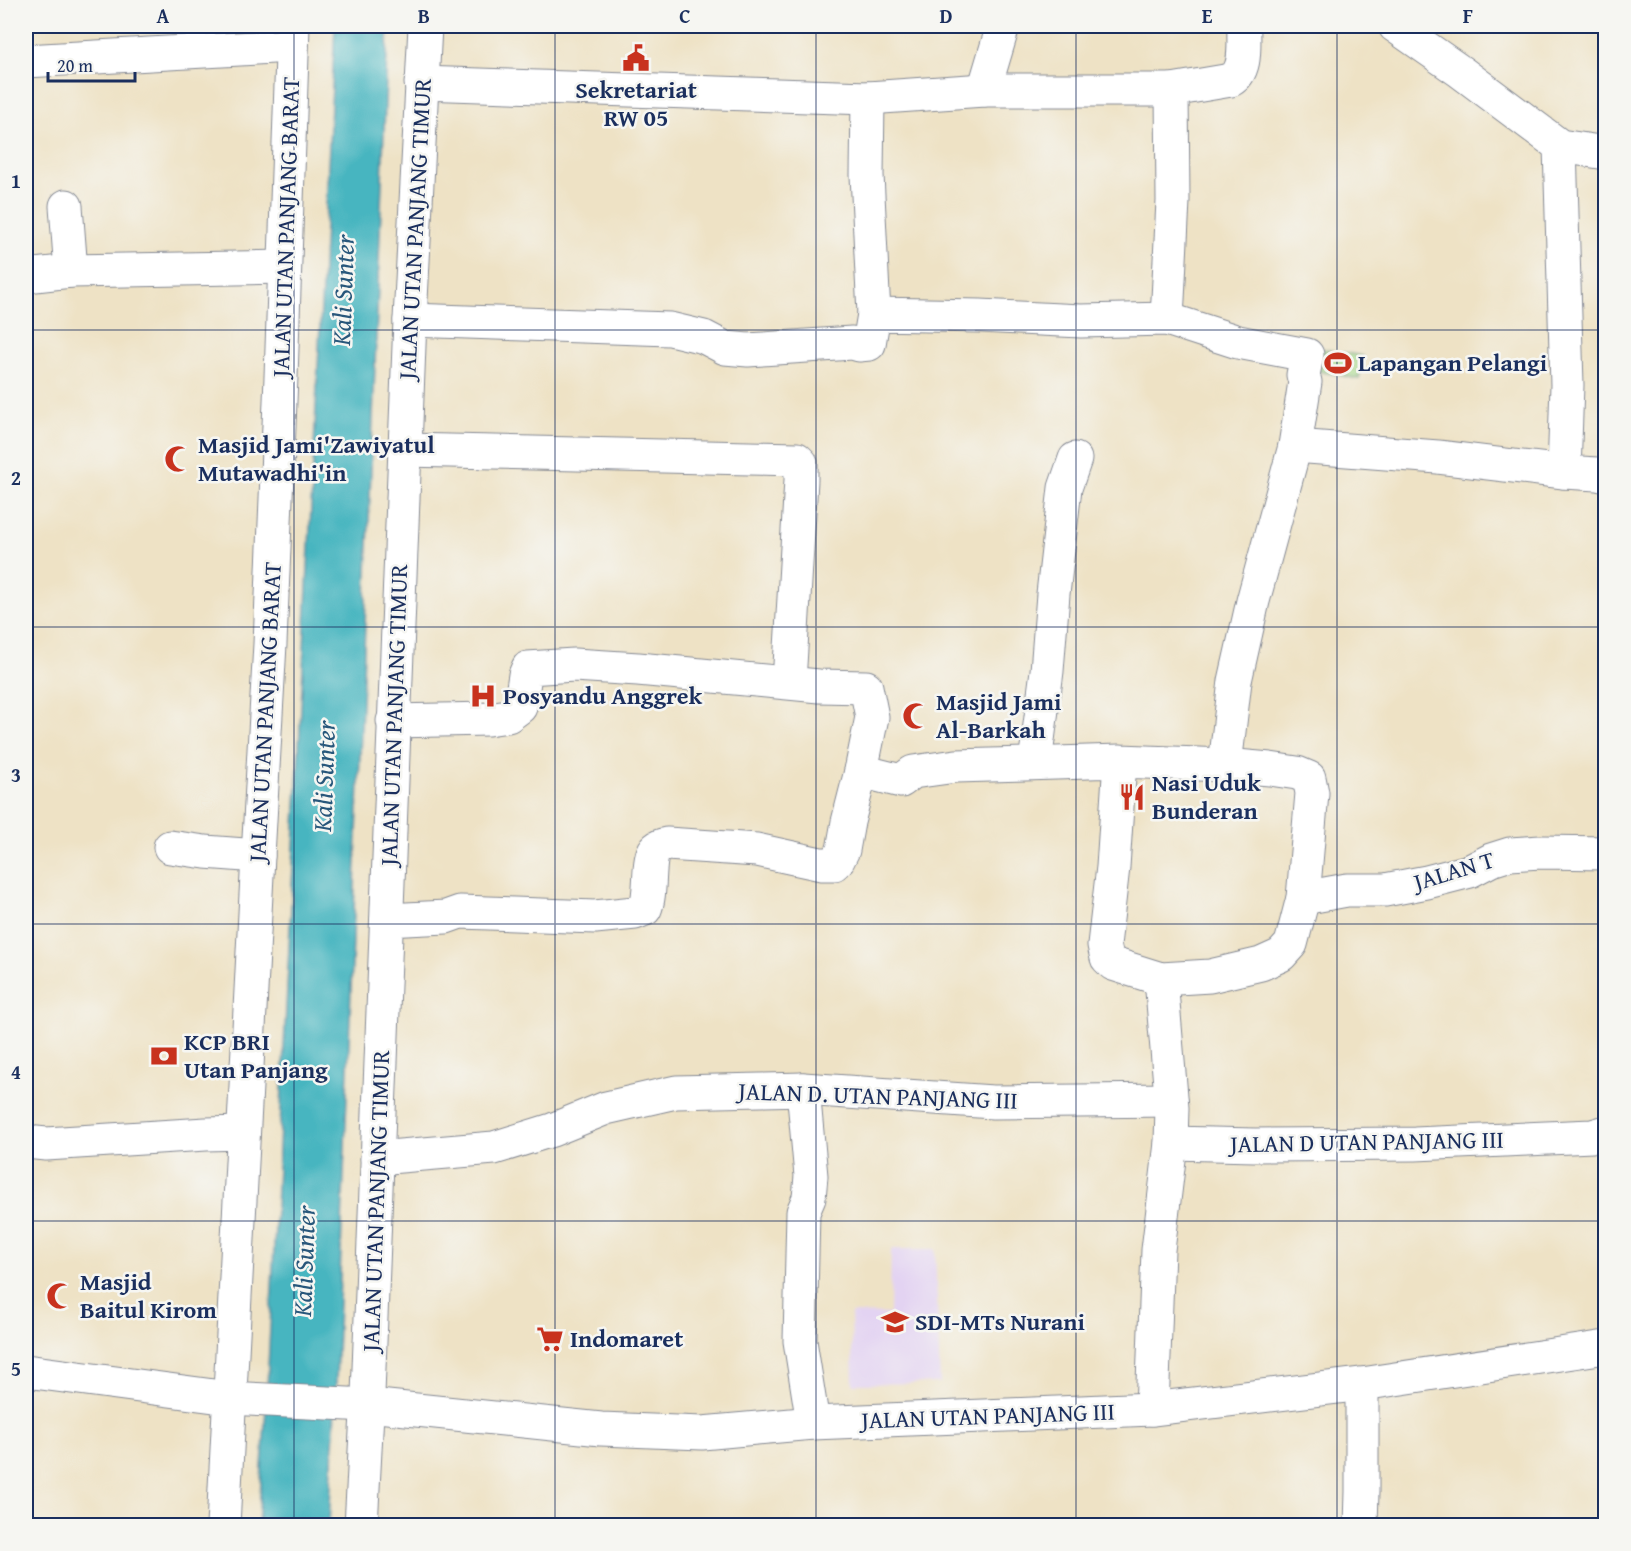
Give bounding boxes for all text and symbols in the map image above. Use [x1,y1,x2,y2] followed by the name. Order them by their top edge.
[157,1,170,30] text: A
[418,1,430,30] text: B
[679,1,691,30] text: C
[939,1,953,30] text: D
[1202,1,1213,30] text: E
[1463,1,1473,30] text: F
[621,43,651,73] public building icon: Sekretariat RW 05
[48,45,135,83] scale bar
[57,52,93,79] text: 20 m
[575,72,697,135] place label: Sekretariat RW 05
[263,76,308,381] street label: JALAN UTAN PANJANG BARAT
[389,77,440,384] street label: JALAN UTAN PANJANG TIMUR
[11,166,21,195] text: 1
[321,232,364,347] water label: Kali Sunter
[1358,345,1547,380] place label: Lapangan Pelangi
[1323,348,1353,378] sports icon: Lapangan Pelangi
[198,427,435,490] place label: Masjid Jami'Zawiyatul Mutawadhi'in
[163,444,193,474] mosque icon: Masjid Jami'Zawiyatul Mutawadhi'in
[11,463,21,492] text: 2
[239,561,290,866] street label: JALAN UTAN PANJANG BARAT
[371,563,416,869] street label: JALAN UTAN PANJANG TIMUR
[503,678,703,713] place label: Posyandu Anggrek
[468,681,498,711] hospital icon: Posyandu Anggrek
[936,684,1061,747] place label: Masjid Jami Al-Barkah
[901,701,931,731] mosque icon: Masjid Jami Al-Barkah
[302,718,345,833] water label: Kali Sunter
[11,760,21,789] text: 3
[1152,765,1261,828] place label: Nasi Uduk Bunderan
[1117,782,1147,812] restaurant icon: Nasi Uduk Bunderan
[1406,842,1499,900] street label: JALAN T
[184,1024,328,1087] place label: KCP BRI Utan Panjang
[149,1041,179,1071] bank icon: KCP BRI Utan Panjang
[353,1049,398,1355] street label: JALAN UTAN PANJANG TIMUR
[11,1057,21,1086] text: 4
[735,1073,1018,1118] street label: JALAN D. UTAN PANJANG III
[1227,1122,1504,1161] street label: JALAN D UTAN PANJANG III
[282,1203,325,1318] water label: Kali Sunter
[80,1264,217,1327] place label: Masjid Baitul Kirom
[45,1281,75,1311] mosque icon: Masjid Baitul Kirom
[915,1304,1085,1339] place label: SDI-MTs Nurani
[880,1307,910,1337] school or university icon: SDI-MTs Nurani
[570,1321,683,1356] place label: Indomaret
[535,1324,565,1354] supermarket icon: Indomaret
[11,1354,21,1383] text: 5
[858,1394,1115,1438] street label: JALAN UTAN PANJANG III

